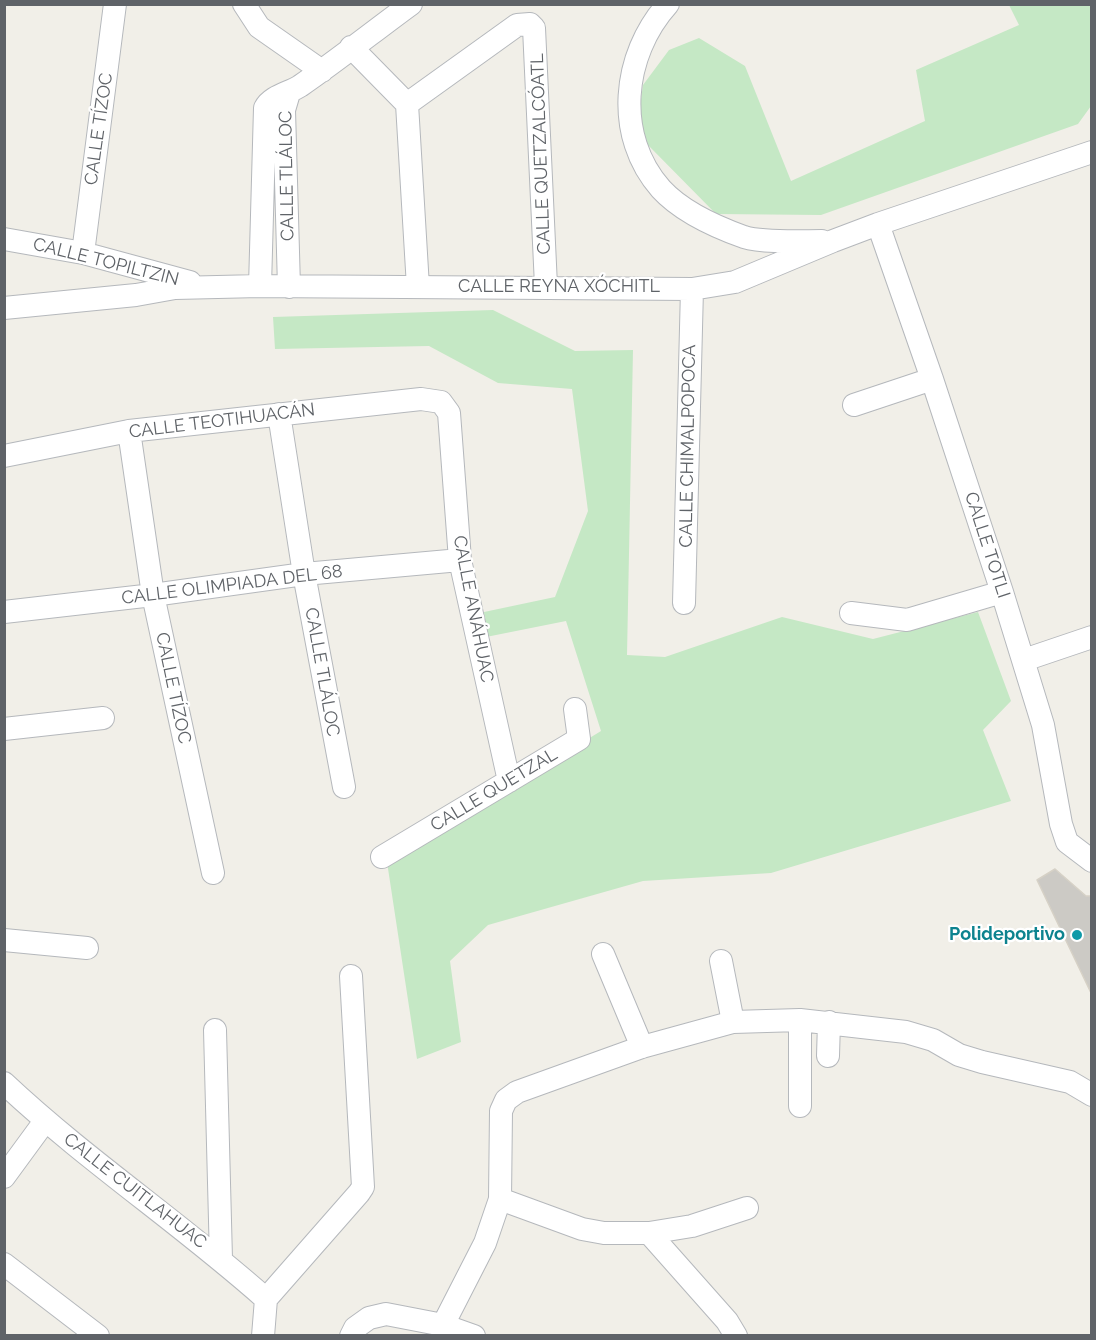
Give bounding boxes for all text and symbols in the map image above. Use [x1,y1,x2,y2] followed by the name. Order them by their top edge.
[527,53,555,255] street label: CALLE QUETZALCÓATL
[80,71,118,187] street label: CALLE TÍZOC
[275,111,299,241] street label: CALLE TLÁLOC
[31,233,181,291] street label: CALLE TOPILTZIN
[458,276,660,298] street label: CALLE REYNA XÓCHITL
[675,344,701,548] street label: CALLE CHIMALPOPOCA
[128,399,316,443] street label: CALLE TEOTIHUACÁN
[960,489,1014,601] street label: CALLE TOTLI
[448,534,498,684] street label: CALLE ANÁHUAC
[120,561,344,609] street label: CALLE OLIMPIADA DEL 68
[300,606,344,738] street label: CALLE TLÁLOC
[151,630,195,746] street label: CALLE TÍZOC
[427,744,561,836] street label: CALLE QUETZAL
[949,924,1065,946] place label: Polideportivo
[1070,928,1084,942] marker: Polideportivo
[59,1129,211,1253] street label: CALLE CUITLAHUAC

